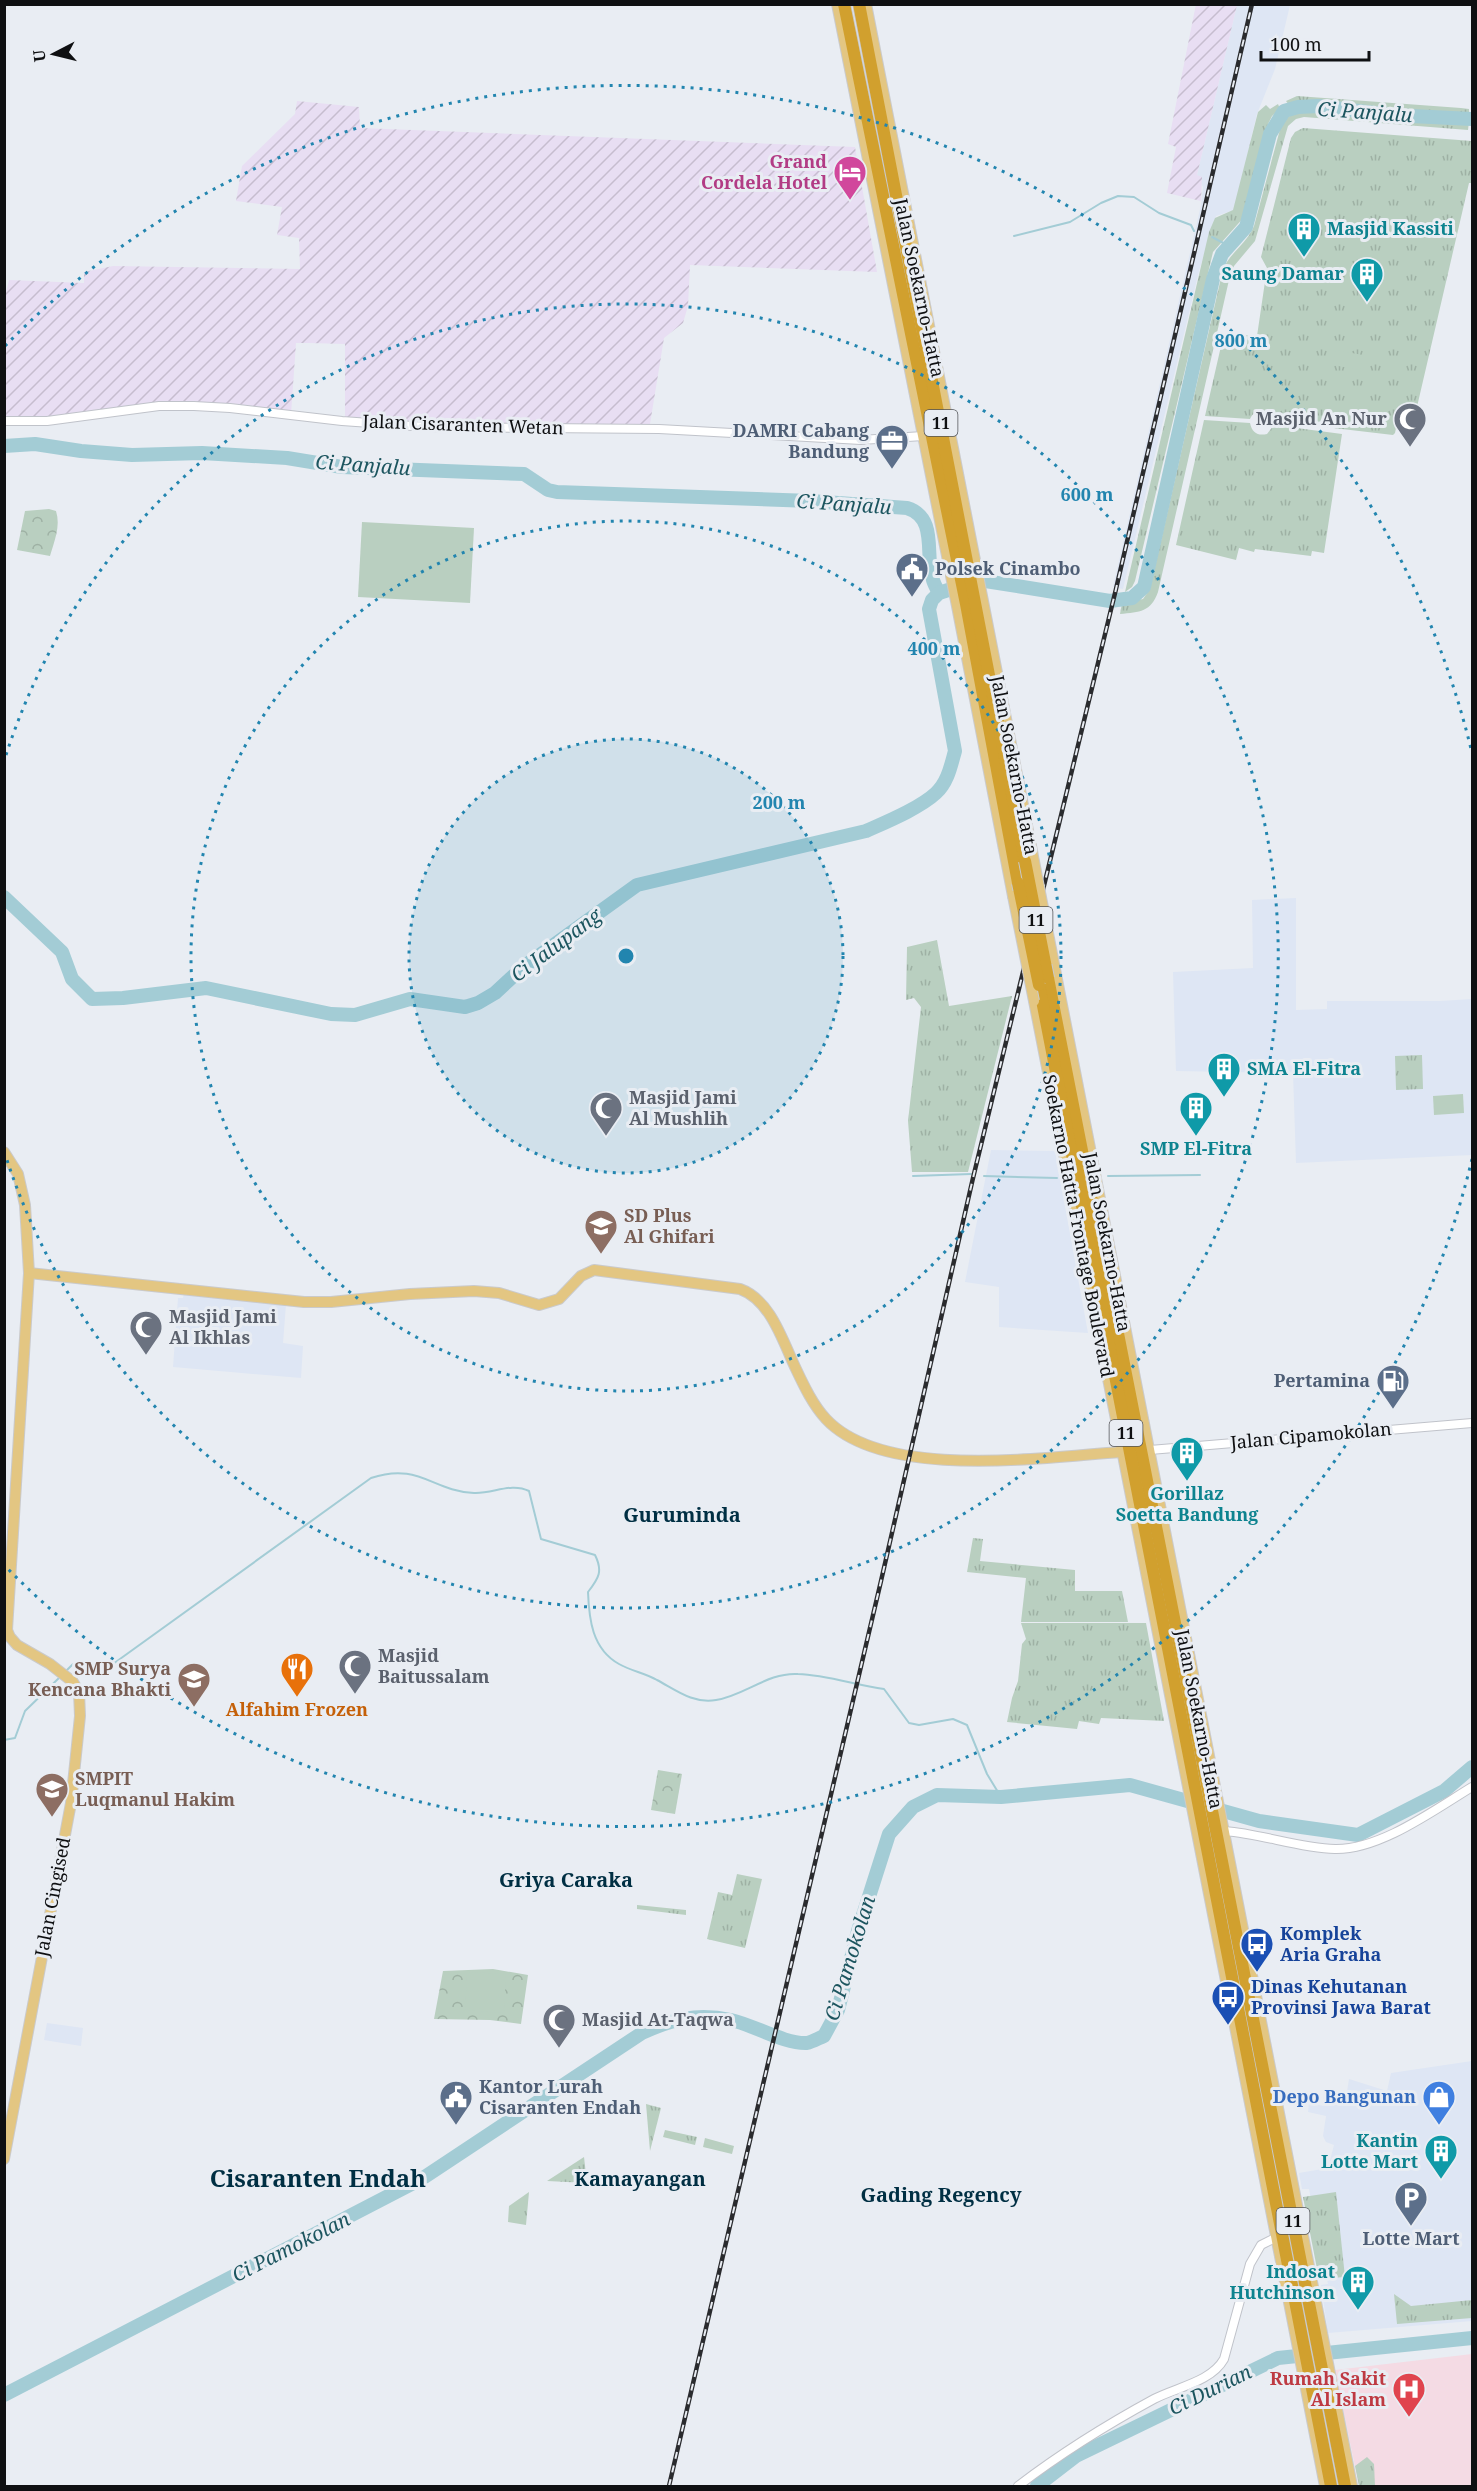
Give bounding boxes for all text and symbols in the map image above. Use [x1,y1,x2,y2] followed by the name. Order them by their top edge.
[24,24,84,84] north arrow
[1261,24,1369,62] scale bar
[1270,32,1322,56] text: 100 m
[27,49,51,63] text: U
[1317,95,1413,128] water label: Ci Panjalu
[701,149,828,194] place label: Grand Cordela Hotel
[832,154,868,201] hotel icon: Grand Cordela Hotel
[889,195,951,379] street label: Jalan Soekarno-Hatta
[1286,211,1322,258] building icon: Masjid Kassiti
[1327,216,1454,240] place label: Masjid Kassiti
[1349,256,1385,303] building icon: Saung Damar
[1221,261,1345,285] place label: Saung Damar
[1215,328,1268,352] text: 800 m
[1392,401,1428,448] mosque icon: Masjid An Nur
[1256,406,1388,430] place label: Masjid An Nur
[361,408,564,440] street label: Jalan Cisaranten Wetan
[924,410,958,436] road number: 11
[733,418,870,463] place label: DAMRI Cabang Bandung
[874,423,910,470] office icon: DAMRI Cabang Bandung
[315,448,411,481] water label: Ci Panjalu
[1061,482,1114,506] text: 600 m
[796,487,892,520] water label: Ci Panjalu
[894,551,930,598] public building icon: Polsek Cinambo
[935,556,1081,580] place label: Polsek Cinambo
[908,636,961,660] text: 400 m
[986,672,1044,857] street label: Jalan Soekarno-Hatta
[753,790,806,814] text: 200 m
[505,901,607,988] water label: Ci Jalupang
[1020,907,1052,933] road number: 11
[616,946,636,966] centre of rings
[1206,1051,1242,1098] building icon: SMA El-Fitra
[1247,1056,1361,1080] place label: SMA El-Fitra
[1038,1072,1120,1379] street label: Soekarno Hatta Frontage Boulevard
[629,1085,737,1130] place label: Masjid Jami Al Mushlih
[588,1090,624,1137] mosque icon: Masjid Jami Al Mushlih
[1178,1090,1214,1137] building icon: SMP El-Fitra
[1140,1136,1252,1160] place label: SMP El-Fitra
[1079,1149,1137,1334] street label: Jalan Soekarno-Hatta
[624,1203,715,1248] place label: SD Plus Al Ghifari
[583,1208,619,1255] school or university icon: SD Plus Al Ghifari
[169,1304,277,1349] place label: Masjid Jami Al Ikhlas
[128,1309,164,1356] mosque icon: Masjid Jami Al Ikhlas
[1375,1363,1411,1410] fuel station icon: Pertamina
[1274,1368,1370,1392] place label: Pertamina
[1228,1416,1393,1454] street label: Jalan Cipamokolan
[1110,1420,1142,1446] road number: 11
[1169,1435,1205,1482] building icon: Gorillaz Soetta Bandung
[1116,1481,1259,1526] place label: Gorillaz Soetta Bandung
[623,1501,741,1528] district label: Guruminda
[1171,1626,1229,1811] street label: Jalan Soekarno-Hatta
[378,1643,490,1688] place label: Masjid Baitussalam
[337,1648,373,1695] mosque icon: Masjid Baitussalam
[279,1651,315,1698] restaurant icon: Alfahim Frozen
[28,1656,172,1701] place label: SMP Surya Kencana Bhakti
[176,1661,212,1708] school or university icon: SMP Surya Kencana Bhakti
[226,1697,368,1721] place label: Alfahim Frozen
[75,1766,235,1811] place label: SMPIT Luqmanul Hakim
[34,1771,70,1818] school or university icon: SMPIT Luqmanul Hakim
[28,1835,75,1960] street label: Jalan Cingised
[499,1866,633,1893] district label: Griya Caraka
[818,1892,881,2024] water label: Ci Pamokolan
[1280,1921,1382,1966] place label: Komplek Aria Graha
[1239,1926,1275,1973] bus stop icon: Komplek Aria Graha
[1251,1974,1431,2019] place label: Dinas Kehutanan Provinsi Jawa Barat
[1210,1979,1246,2026] bus stop icon: Dinas Kehutanan Provinsi Jawa Barat
[541,2002,577,2049] mosque icon: Masjid At-Taqwa
[582,2007,734,2031] place label: Masjid At-Taqwa
[479,2074,641,2119] place label: Kantor Lurah Cisaranten Endah
[438,2079,474,2126] public building icon: Kantor Lurah Cisaranten Endah
[1421,2079,1457,2126] shop icon: Depo Bangunan
[1273,2084,1416,2108] place label: Depo Bangunan
[1321,2128,1418,2173] place label: Kantin Lotte Mart
[1423,2133,1459,2180] building icon: Kantin Lotte Mart
[210,2161,426,2194] district label: Cisaranten Endah
[574,2165,706,2192] district label: Kamayangan
[1393,2180,1429,2227] parking icon: Lotte Mart
[861,2181,1022,2208] district label: Gading Regency
[227,2205,355,2288] water label: Ci Pamokolan
[1276,2208,1310,2234] road number: 11
[1362,2226,1460,2250] place label: Lotte Mart
[1229,2259,1335,2304] place label: Indosat Hutchinson
[1340,2264,1376,2311] building icon: Indosat Hutchinson
[1164,2358,1256,2421] water label: Ci Durian
[1270,2366,1386,2411] place label: Rumah Sakit Al Islam
[1391,2371,1427,2418] hospital icon: Rumah Sakit Al Islam

